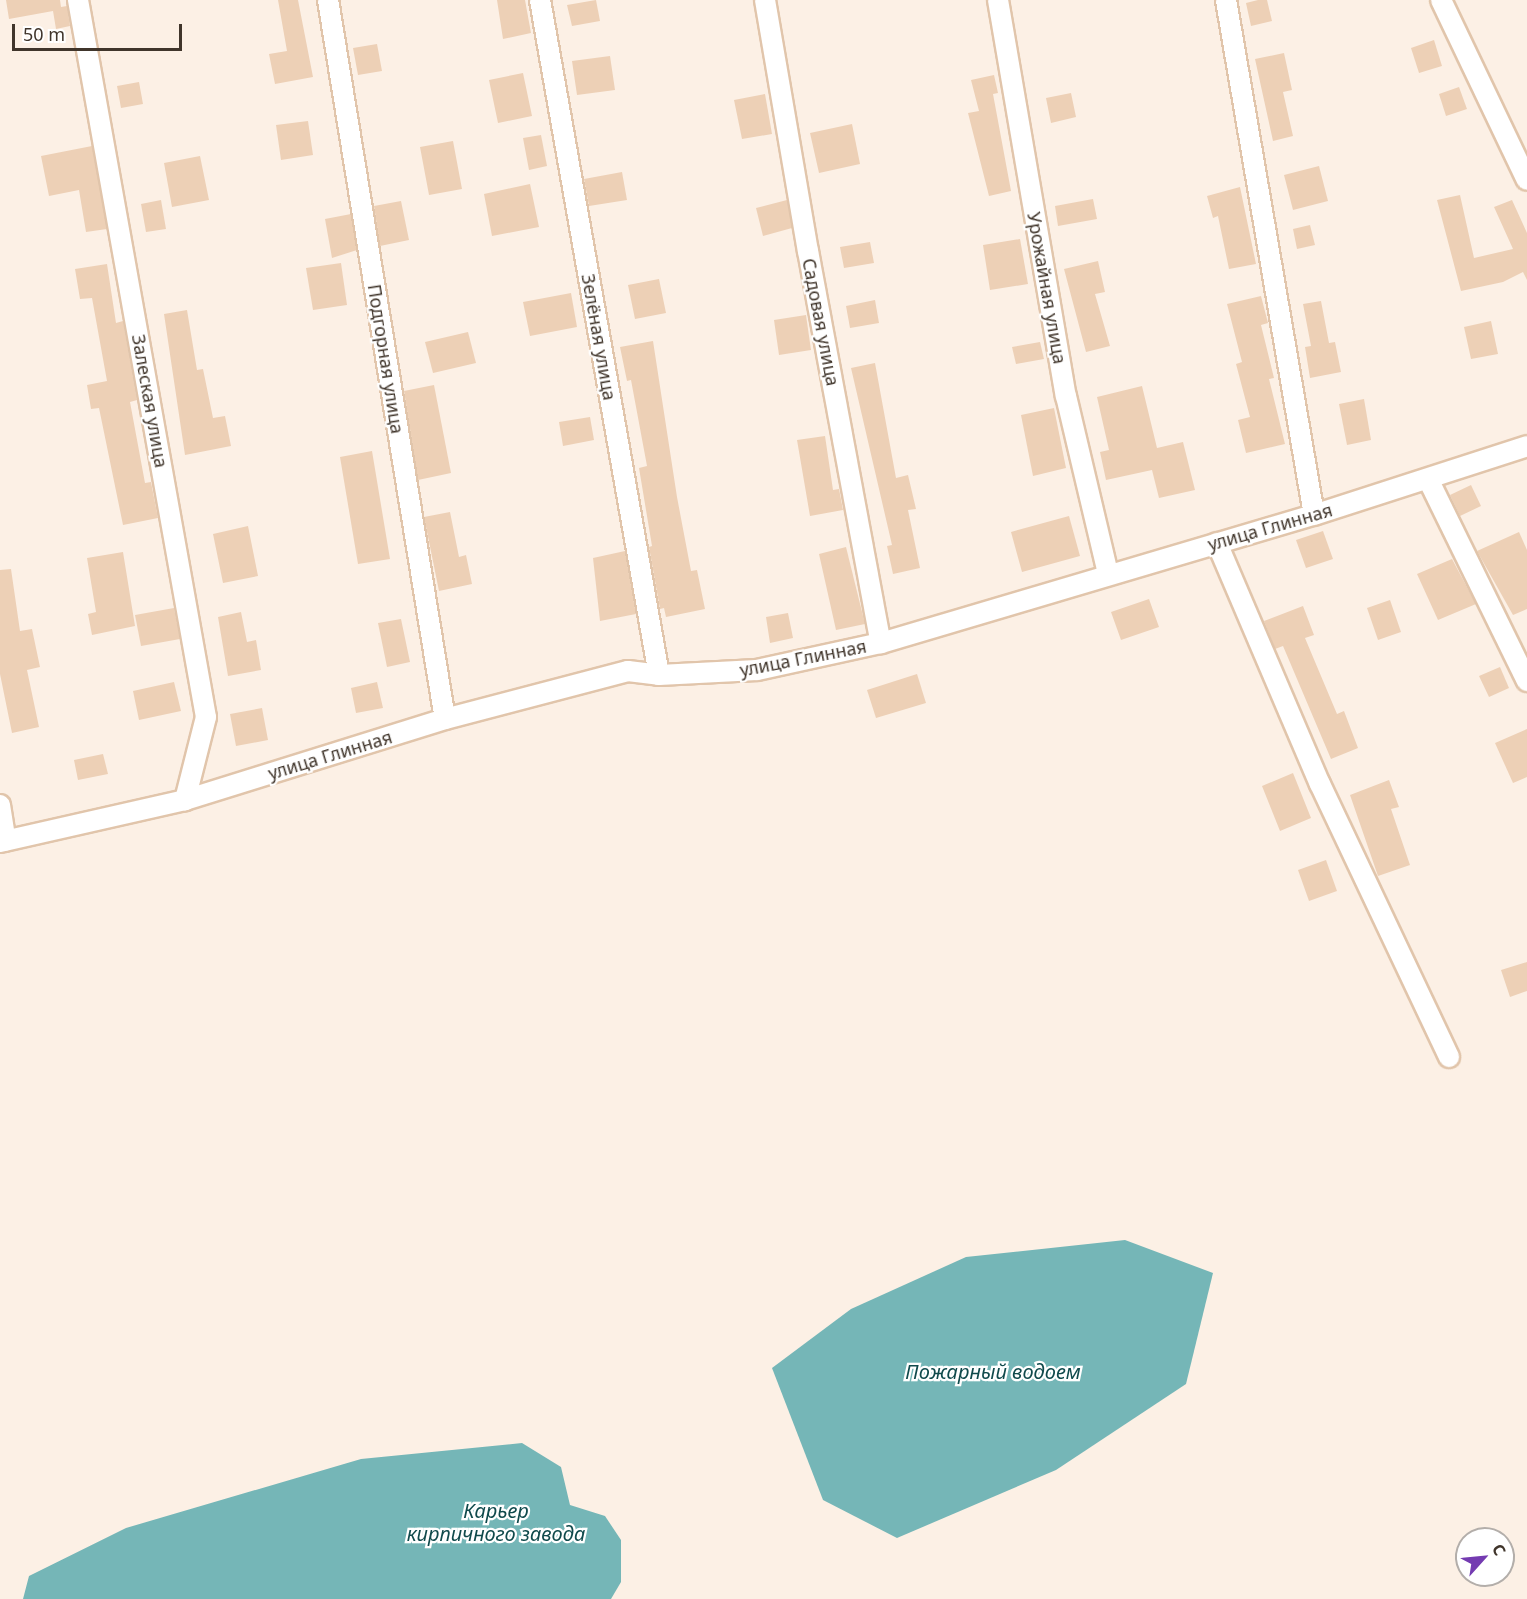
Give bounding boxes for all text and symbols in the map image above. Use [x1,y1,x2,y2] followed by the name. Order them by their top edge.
[15,12,184,50] scale bar
[23,22,65,46] text: 50 m
[1023,210,1071,366] street label: Урожайная улица
[798,256,844,388] street label: Садовая улица
[577,272,621,402] street label: Зелёная улица
[364,283,408,435] street label: Подгорная улица
[128,333,172,469] street label: Залеская улица
[1205,499,1335,555] street label: улица Глинная
[738,635,868,681] street label: улица Глинная
[265,726,395,784] street label: улица Глинная
[905,1359,1081,1383] water label: Пожарный водоем
[407,1499,585,1546] water label: Карьер кирпичного завода
[1455,1527,1515,1587] north arrow
[1487,1540,1511,1559] text: С

